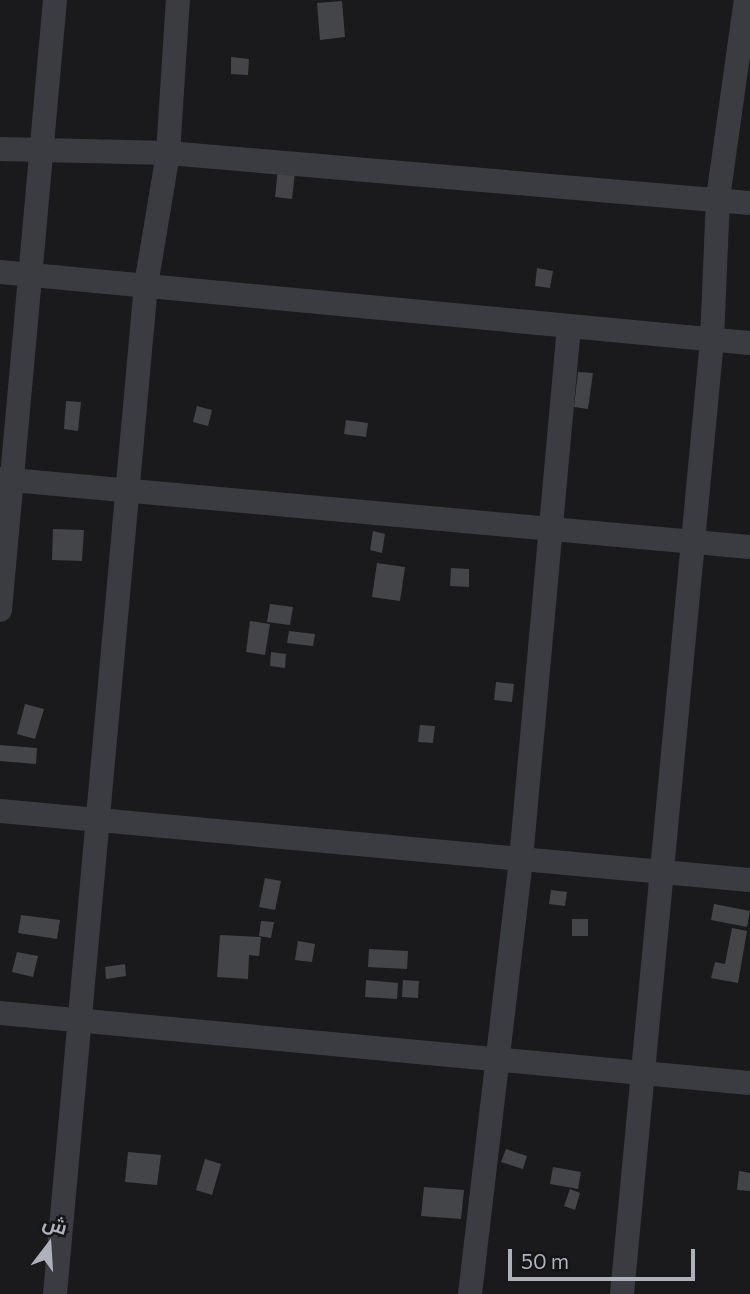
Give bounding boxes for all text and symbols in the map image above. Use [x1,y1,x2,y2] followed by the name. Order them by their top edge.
[14,1210,84,1280] north arrow
[40,1210,70,1239] text: ش
[512,1234,699,1278] scale bar
[521,1248,569,1273] text: 50 m

